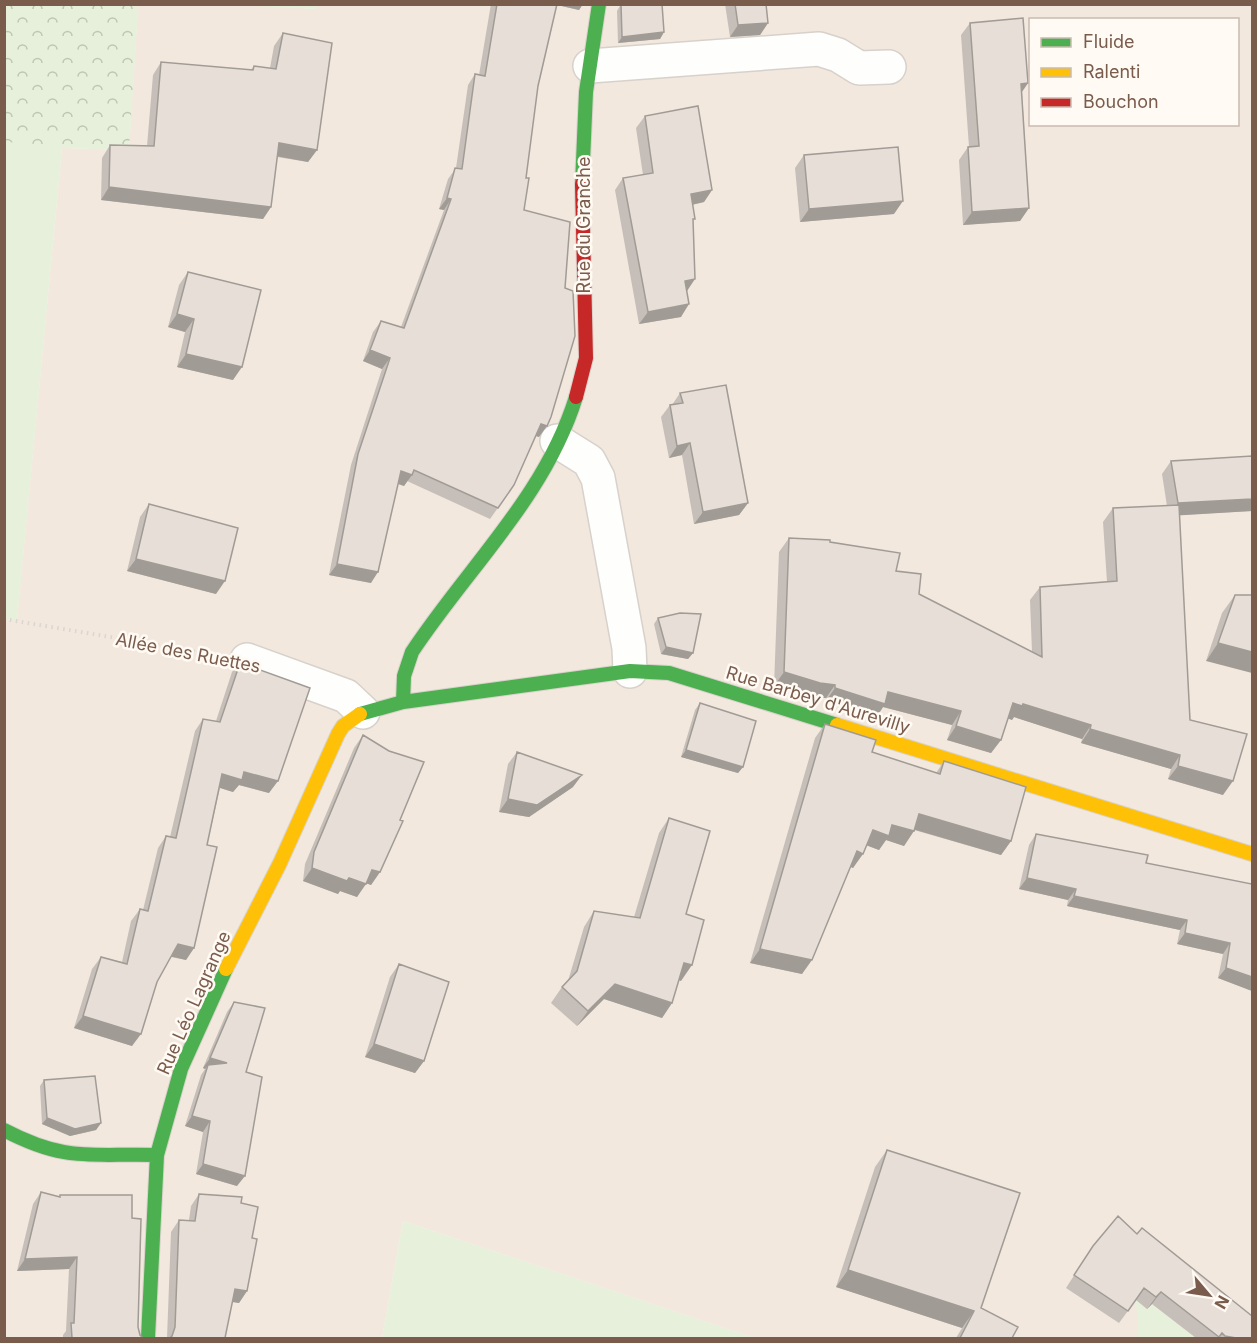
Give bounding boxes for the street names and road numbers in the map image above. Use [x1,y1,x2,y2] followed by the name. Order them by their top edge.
[573,157,594,293] street label: Rue du Granche
[114,628,262,677] street label: Allée des Ruettes
[724,662,913,738] street label: Rue Barbey d'Aurevilly
[152,928,235,1078] street label: Rue Léo Lagrange

